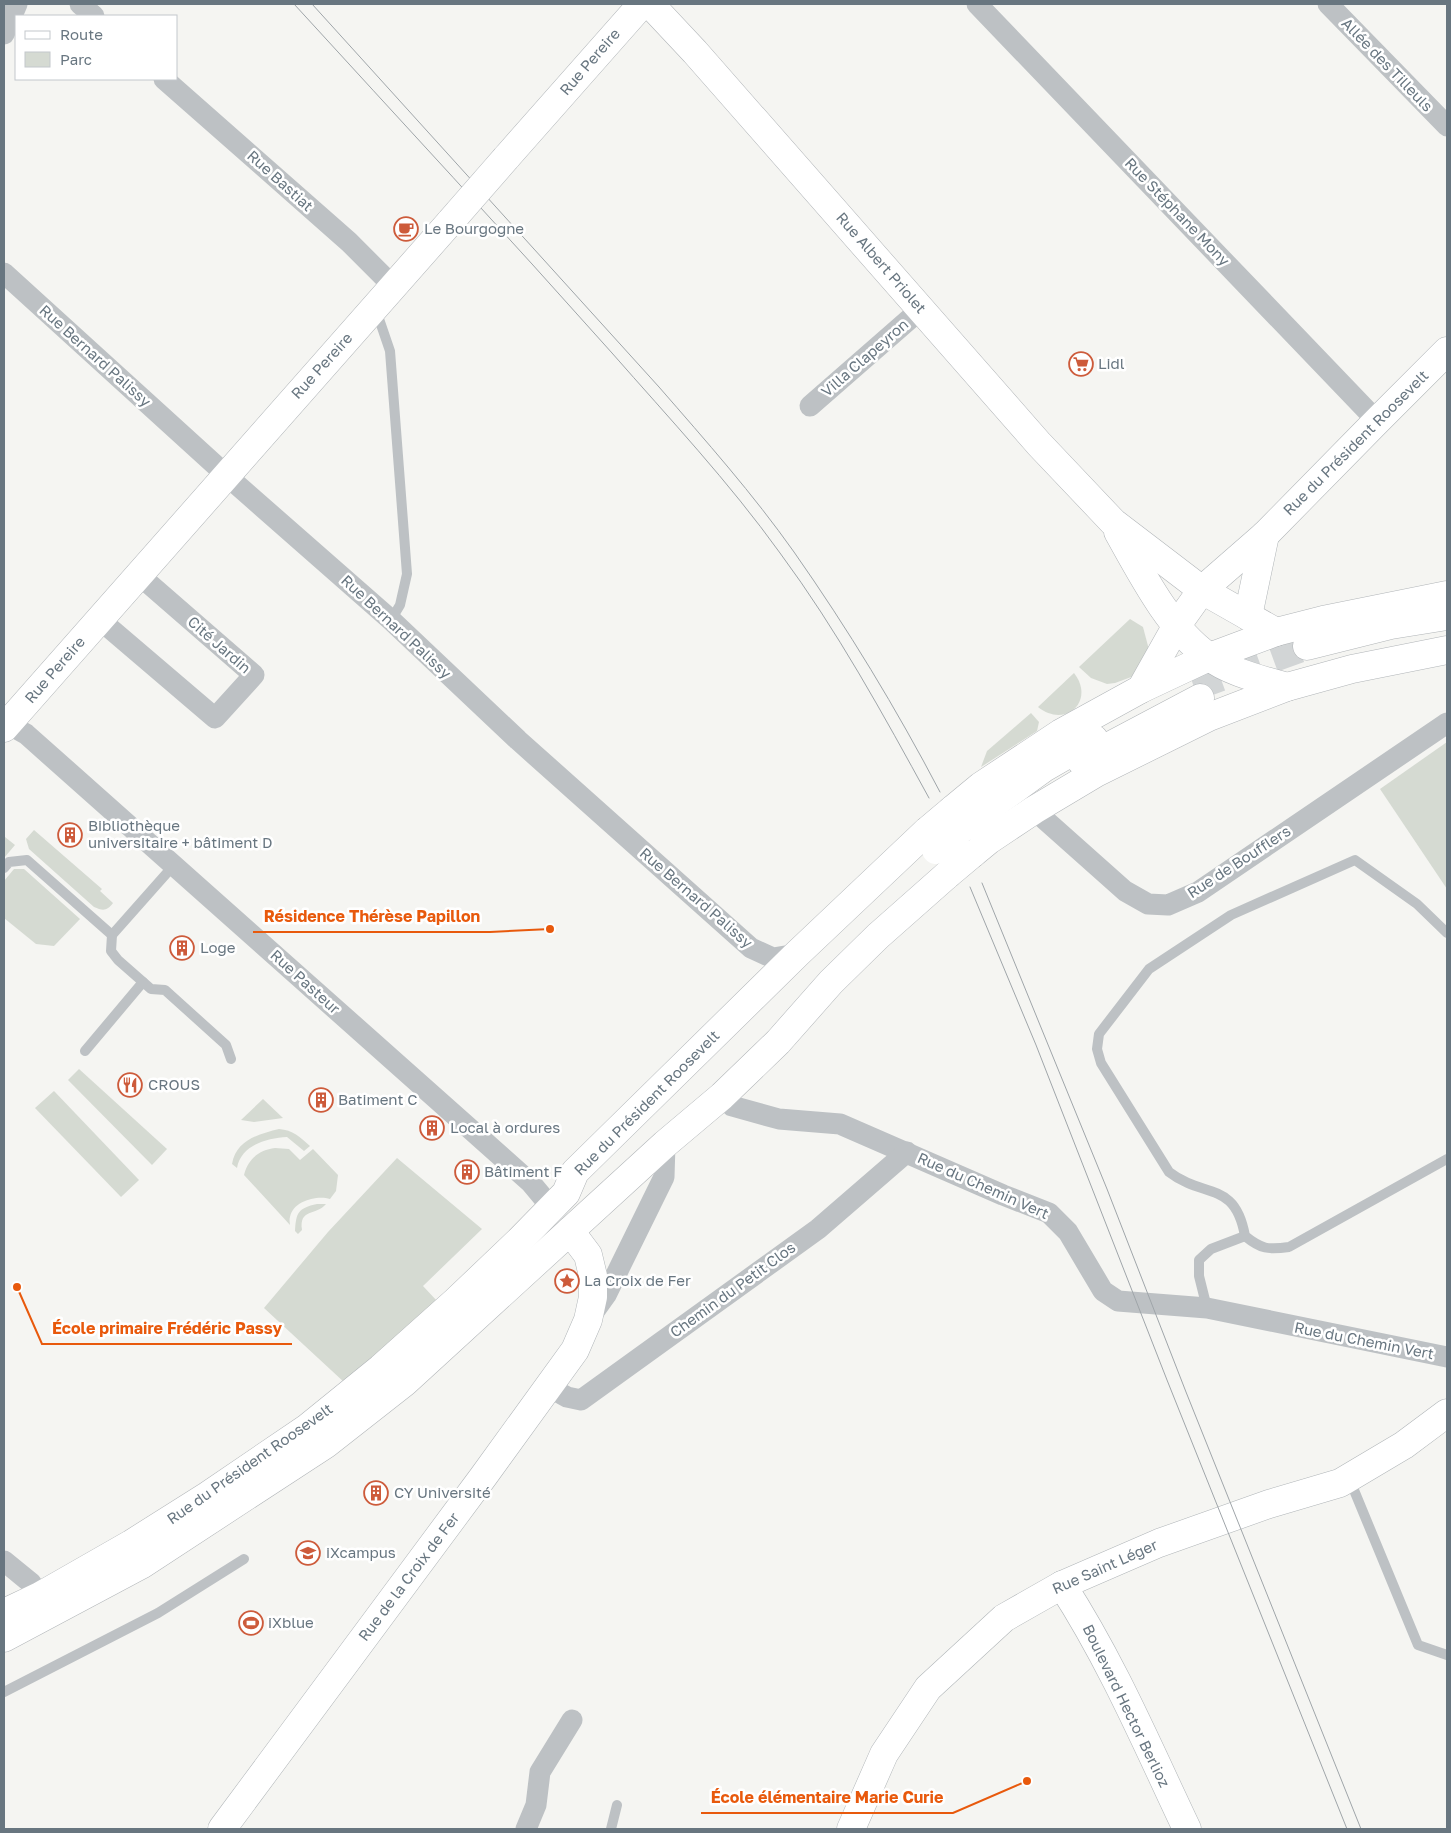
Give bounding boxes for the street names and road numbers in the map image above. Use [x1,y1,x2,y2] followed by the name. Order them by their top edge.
[1338,14,1437,115] street label: Allée des Tilleuls
[555,24,623,98] street label: Rue Pereire
[244,146,317,214] street label: Rue Bastiat
[1121,154,1234,270] street label: Rue Stéphane Mony
[833,208,930,316] street label: Rue Albert Priolet
[36,301,156,410] street label: Rue Bernard Palissy
[817,315,912,400] street label: Villa Clapeyron
[287,328,356,402] street label: Rue Pereire
[1279,366,1432,519] street label: Rue du Président Roosevelt
[338,571,456,682] street label: Rue Bernard Palissy
[184,612,255,677] street label: Cité Jardin
[20,632,88,706] street label: Rue Pereire
[1183,821,1293,901] street label: Rue de Boufflers
[637,843,757,952] street label: Rue Bernard Palissy
[267,945,344,1017] street label: Rue Pasteur
[570,1026,723,1179] street label: Rue du Président Roosevelt
[915,1148,1052,1222] street label: Rue du Chemin Vert
[666,1238,799,1341] street label: Chemin du Petit Clos
[1293,1318,1436,1362] street label: Rue du Chemin Vert
[163,1399,336,1527] street label: Rue du Président Roosevelt
[354,1509,462,1644] street label: Rue de la Croix de Fer
[1049,1535,1160,1597] street label: Rue Saint Léger
[1080,1621,1174,1790] street label: Boulevard Hector Berlioz

